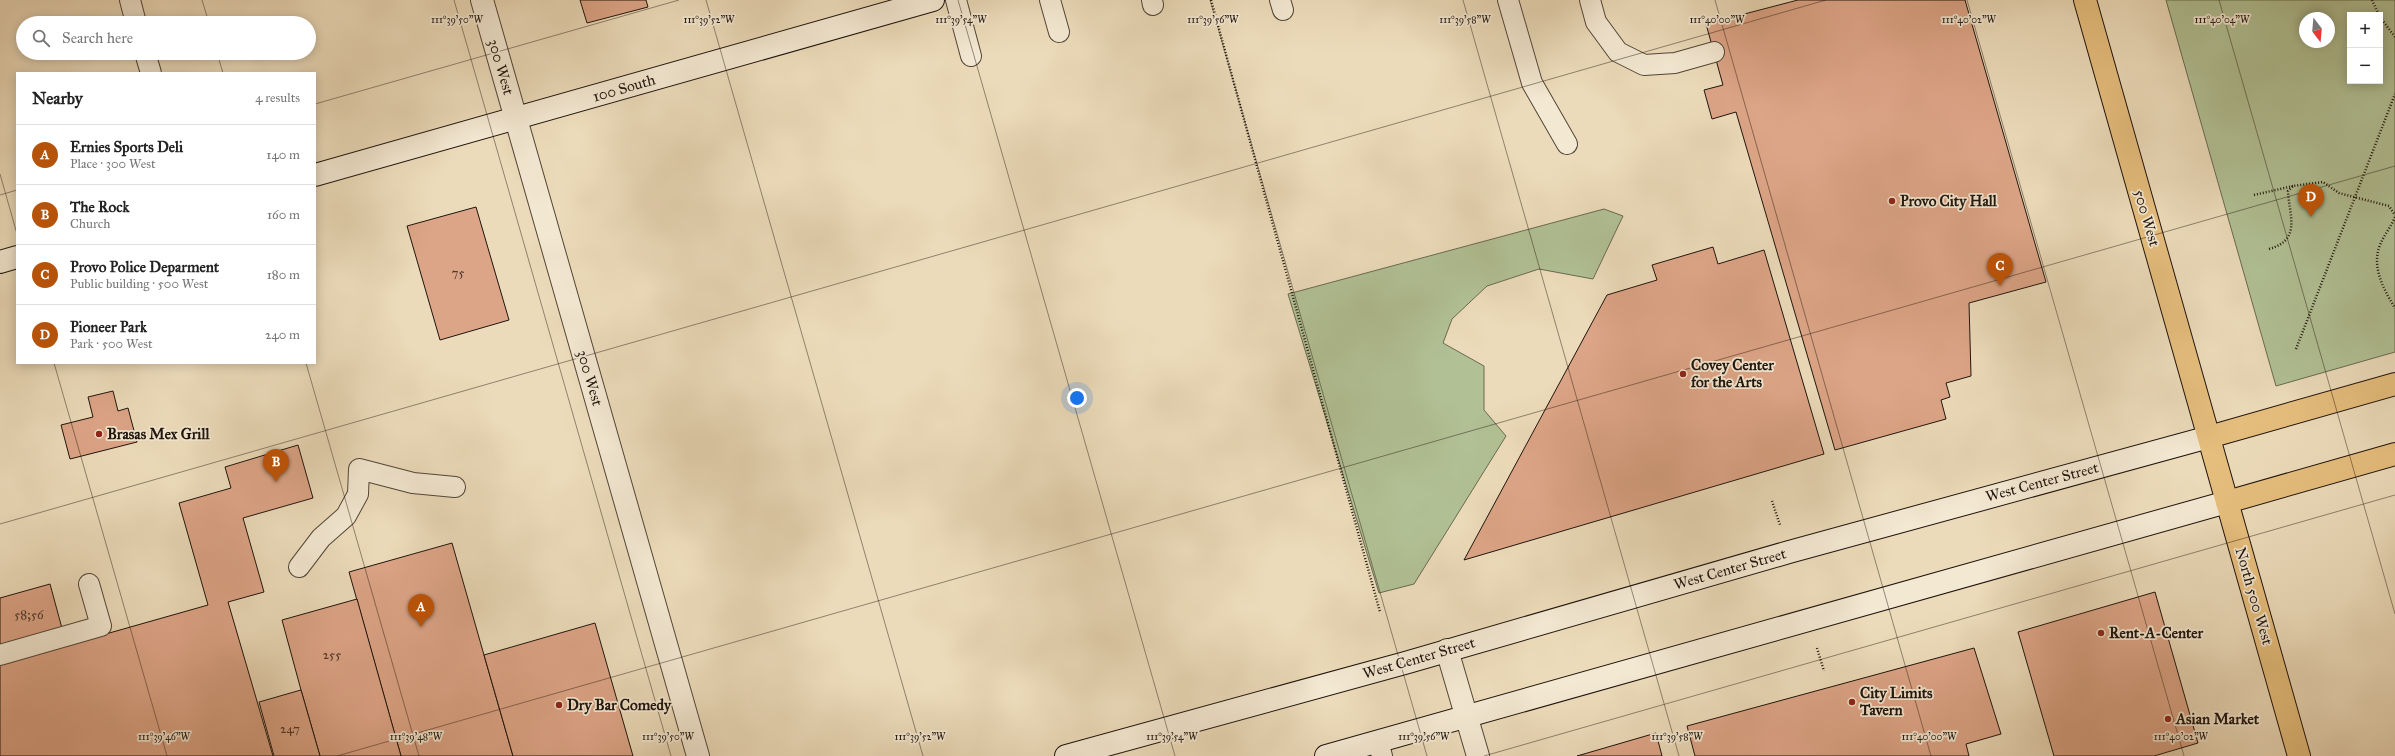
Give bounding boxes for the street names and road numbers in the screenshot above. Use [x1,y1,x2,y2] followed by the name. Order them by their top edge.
[484,37,518,98] street label: 300 West
[591,70,658,106] street label: 100 South
[2130,187,2164,249] street label: 500 West
[573,348,607,409] street label: 300 West
[1984,458,2101,506] street label: West Center Street
[1672,544,1789,594] street label: West Center Street
[2231,545,2277,648] street label: North 500 West
[1361,633,1478,683] street label: West Center Street

